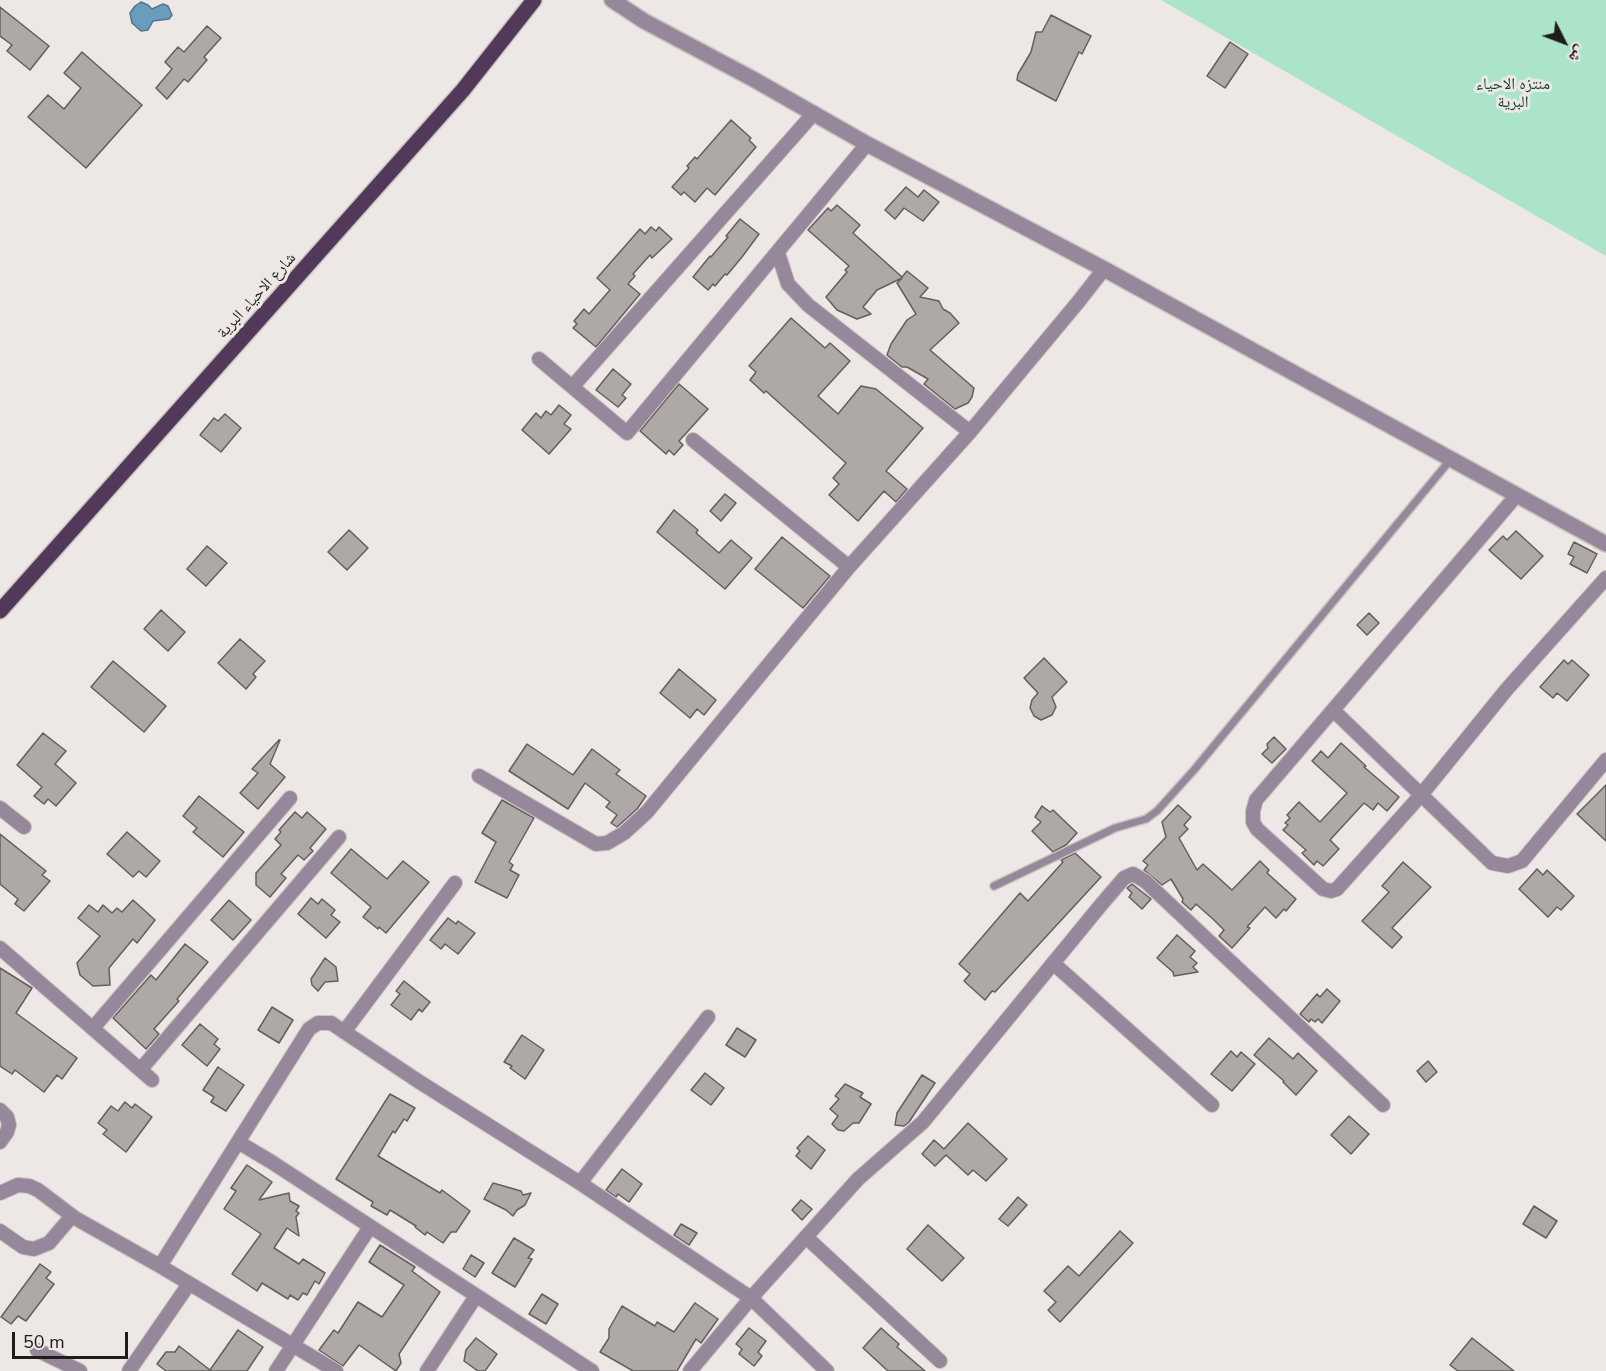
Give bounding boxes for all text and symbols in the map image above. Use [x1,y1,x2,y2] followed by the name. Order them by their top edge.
[1534,12,1594,72] north arrow
[1564,40,1591,68] text: ش
[1476,75,1550,113] park label: منتزه الاحياء البرية
[213,249,301,343] street label: شارع الاحياء البرية
[15,1320,130,1358] scale bar
[23,1330,65,1354] text: 50 m

